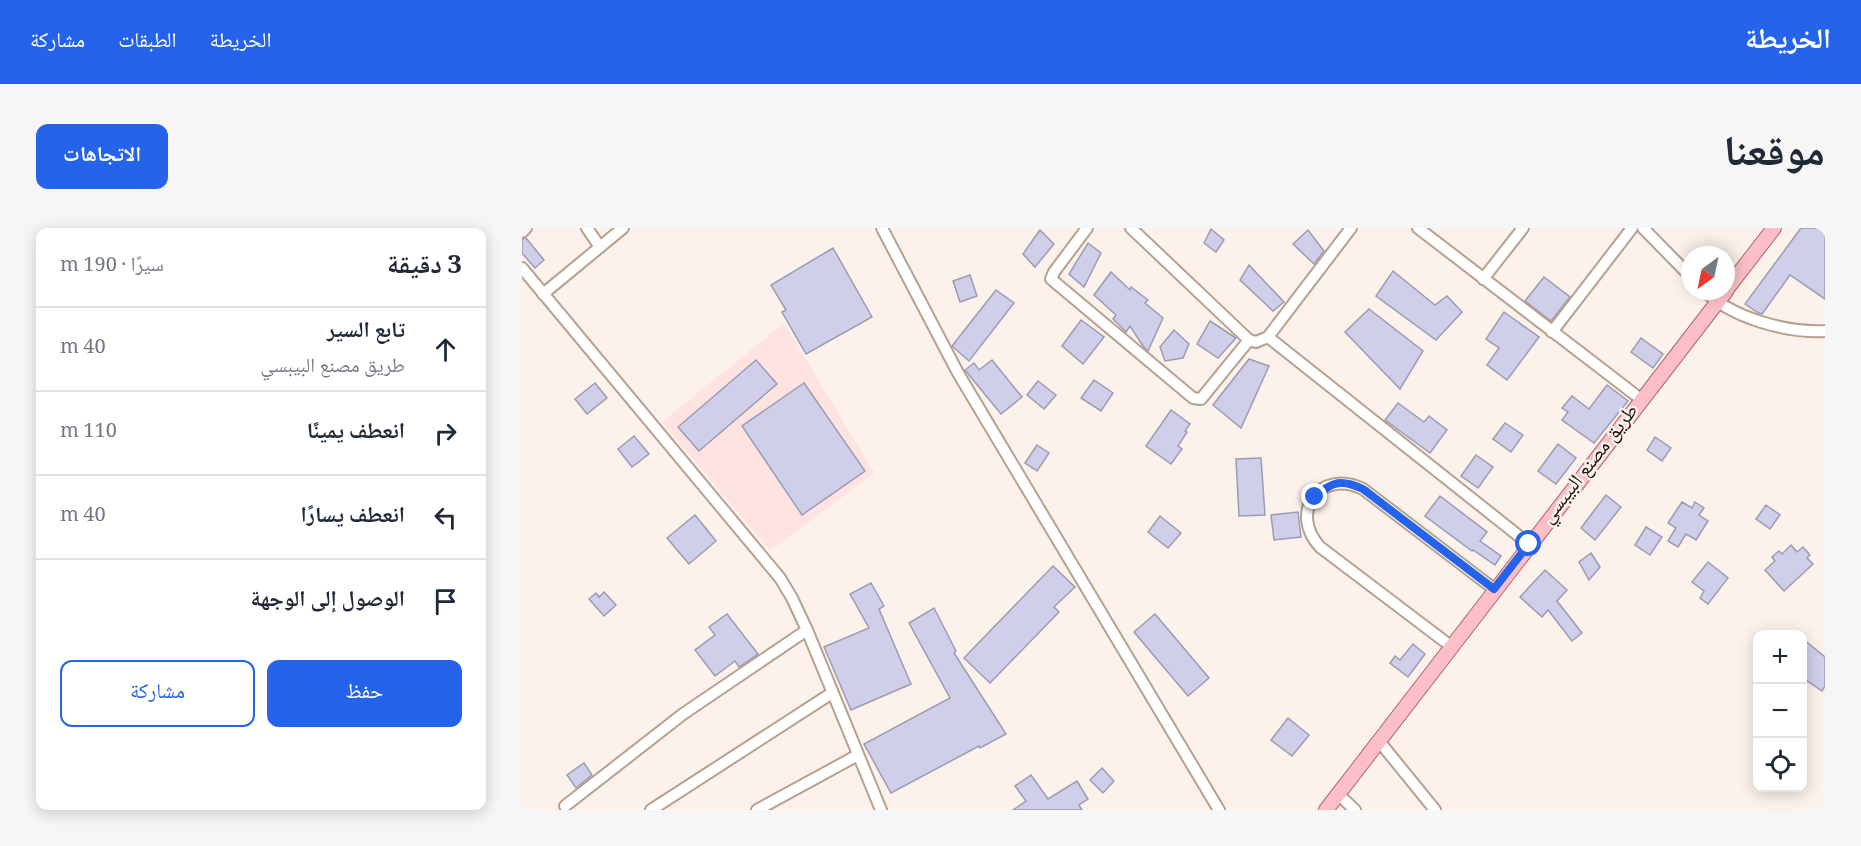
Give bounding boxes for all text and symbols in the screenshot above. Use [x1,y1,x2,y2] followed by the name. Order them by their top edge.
[1745,18,1831,66] text: الخريطة
[30,25,85,60] text: مشاركة
[118,25,177,60] text: الطبقات
[210,25,271,60] text: الخريطة
[1724,120,1825,192] text: موقعنا
[36,124,168,189] button: الاتجاهات
[387,245,462,289] text: 3 دقيقة
[1681,246,1735,300] north arrow
[60,250,164,284] text: سيرًا · 190 m
[327,313,405,351] text: تابع السير
[60,332,106,366] text: 40 m
[429,333,462,366] icon: ahead
[260,351,405,385] text: طريق مصنع البيبسي
[1533,397,1649,533] street label: طريق مصنع البيبسي
[307,414,405,452] text: انعطف يمينًا
[60,416,117,450] text: 110 m
[429,417,462,450] icon: right
[1301,483,1327,509] route end
[300,498,405,536] text: انعطف يسارًا
[60,500,106,534] text: 40 m
[429,501,462,534] icon: left
[1515,530,1541,556] route start
[251,582,405,620] text: الوصول إلى الوجهة
[429,585,462,618] icon: arrive
[1753,630,1807,792] map controls
[1753,630,1807,684] button: +
[60,660,255,727] button: مشاركة
[267,660,462,727] button: حفظ
[1753,684,1807,738] button: −
[1753,738,1807,792] button: locate

